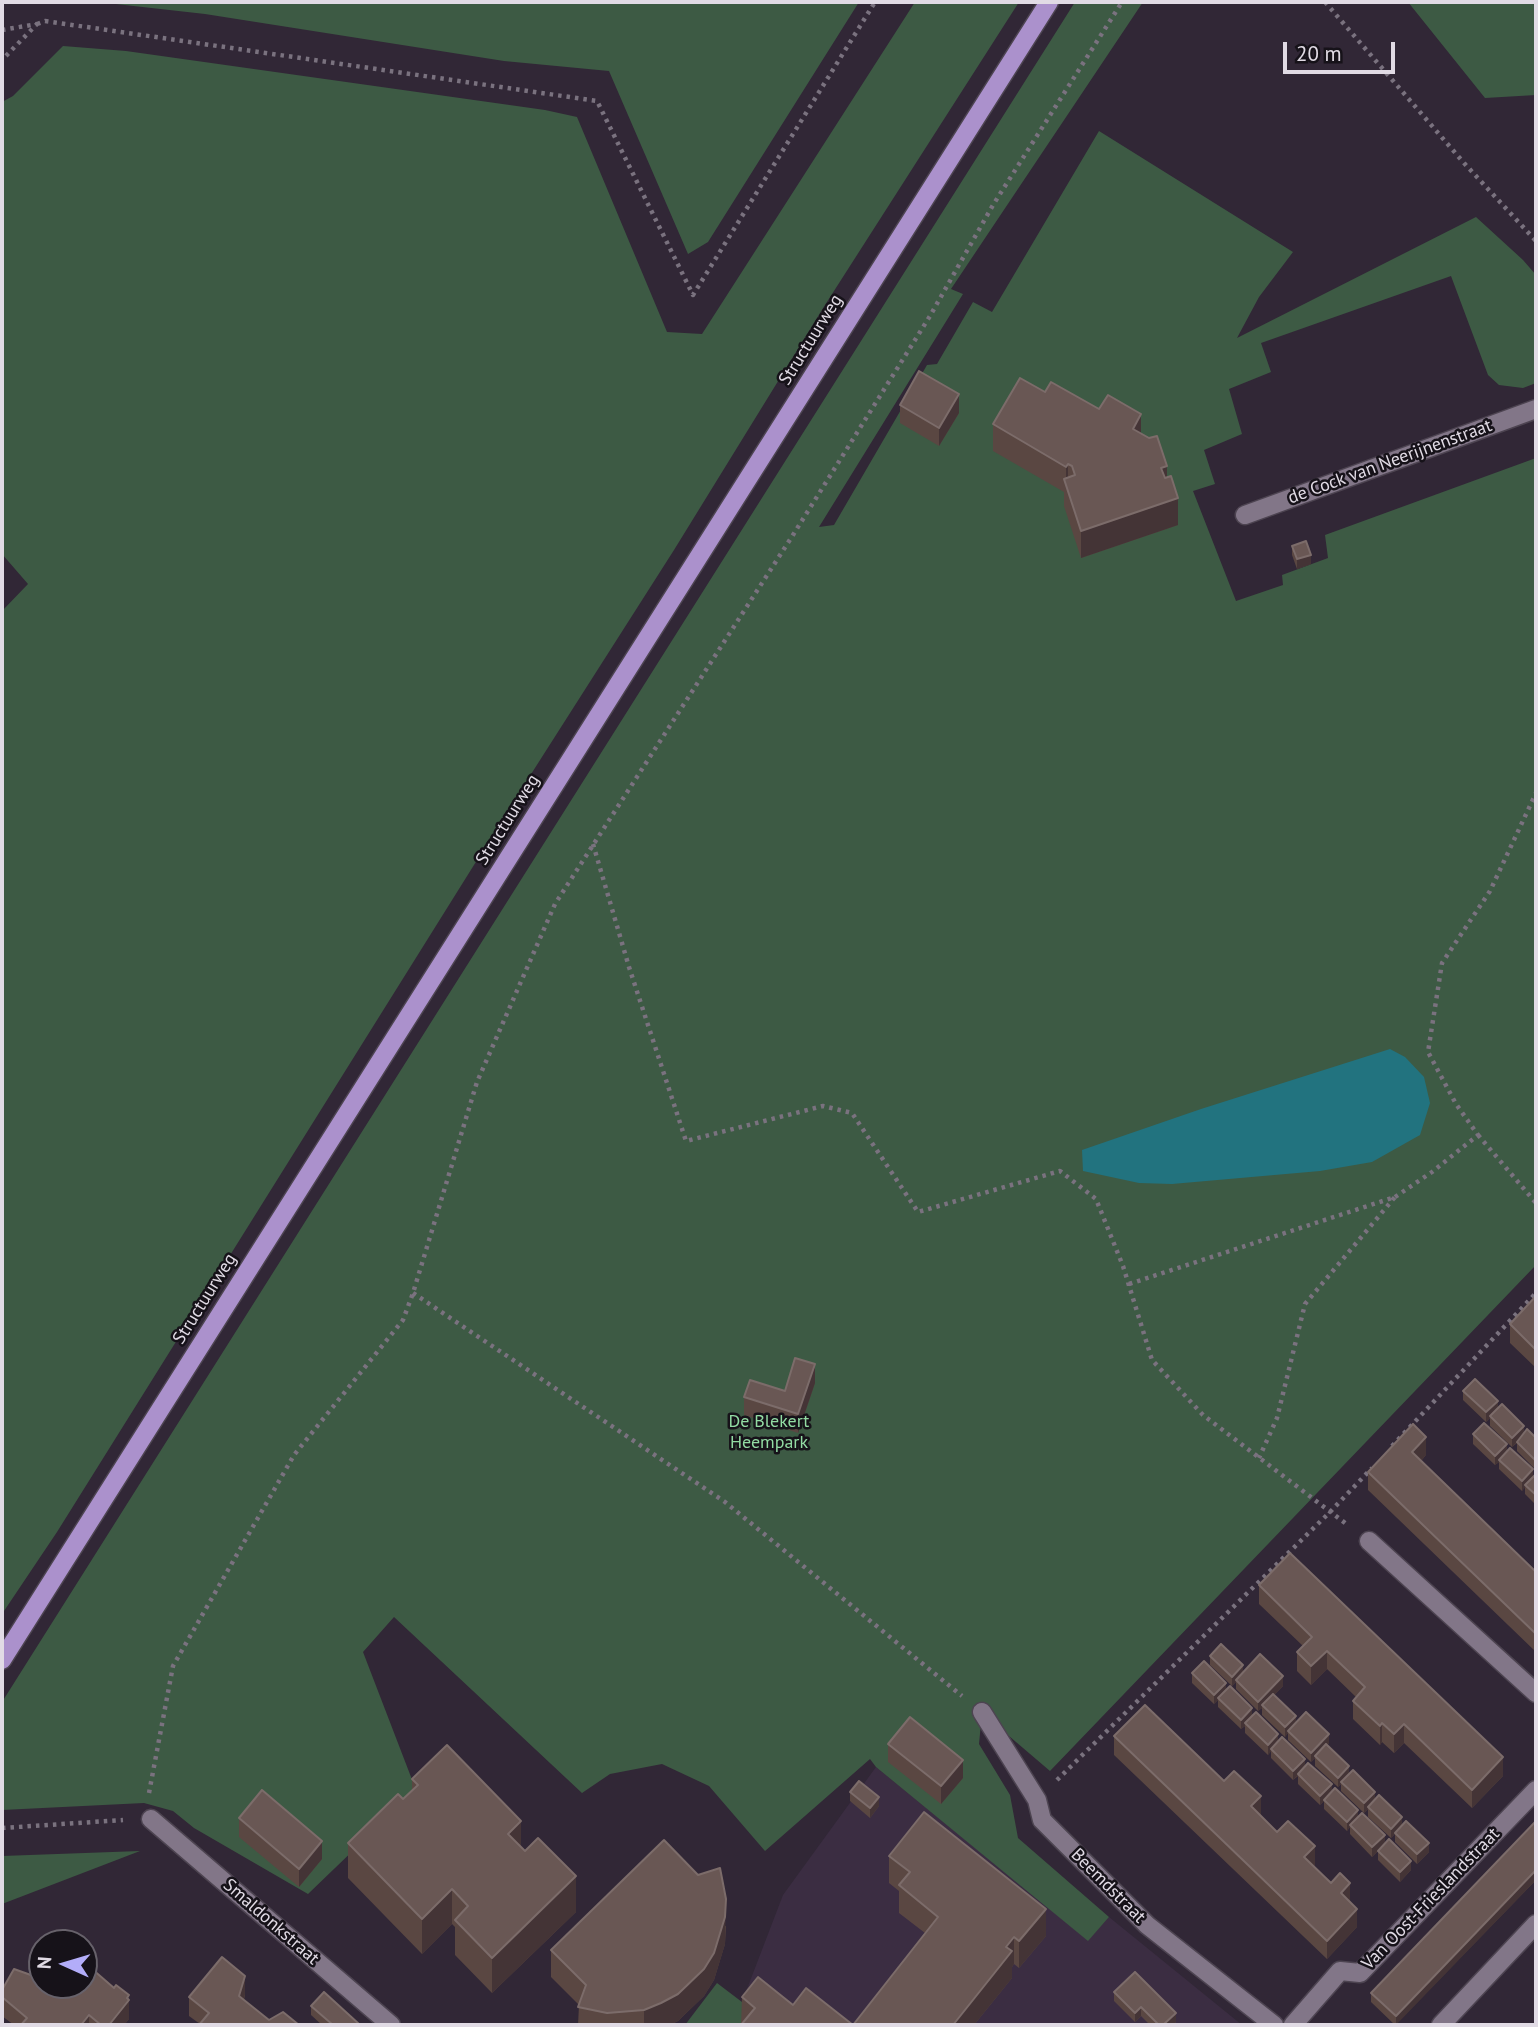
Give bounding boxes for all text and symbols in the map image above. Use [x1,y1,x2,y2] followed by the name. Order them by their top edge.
[1286,28,1398,72] scale bar
[1296,40,1342,67] text: 20 m
[775,291,847,389] street label: Structuurweg
[1285,415,1495,509] street label: de Cock van Neerijnenstraat
[472,771,544,869] street label: Structuurweg
[169,1250,241,1348] street label: Structuurweg
[729,1411,809,1454] park label: De Blekert Heempark
[1358,1824,1504,1974] street label: Van Oost-Frieslandstraat
[1066,1844,1150,1928] street label: Beemdstraat
[219,1875,323,1969] street label: Smaldonkstraat
[28,1929,98,1999] north arrow
[32,1956,56,1970] text: N

